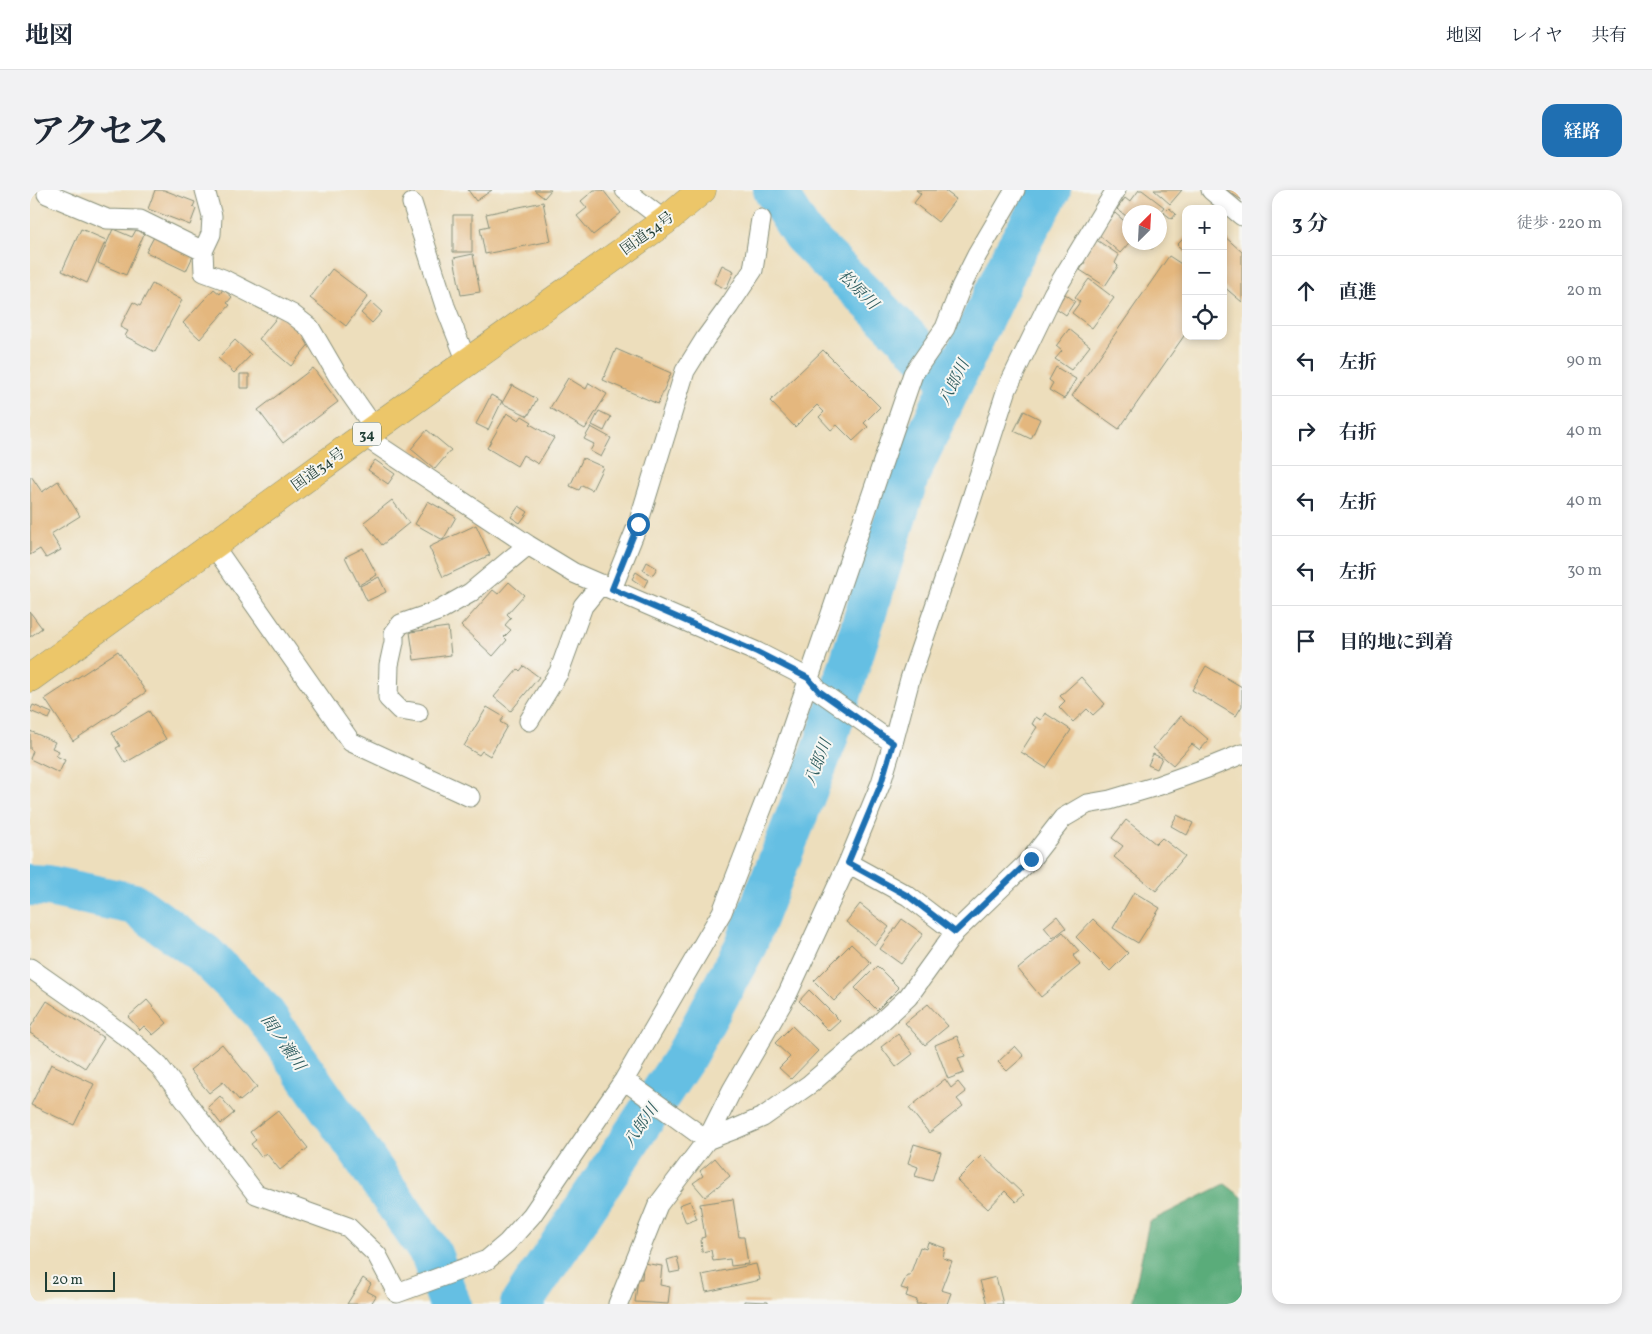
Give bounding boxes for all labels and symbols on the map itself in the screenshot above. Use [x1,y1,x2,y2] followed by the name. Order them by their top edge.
[1122,205,1167,250] north arrow
[617,208,679,261] street label: 国道34号
[833,266,884,317] water label: 松原川
[934,355,976,409] water label: 八郎川
[353,422,381,445] road number: 34
[288,444,350,497] street label: 国道34号
[627,513,650,536] route start
[800,735,838,789] water label: 八郎川
[1020,848,1043,871] route end
[255,1011,311,1077] water label: 間ノ瀬川
[619,1098,665,1152] water label: 八郎川
[45,1269,115,1292] scale bar

